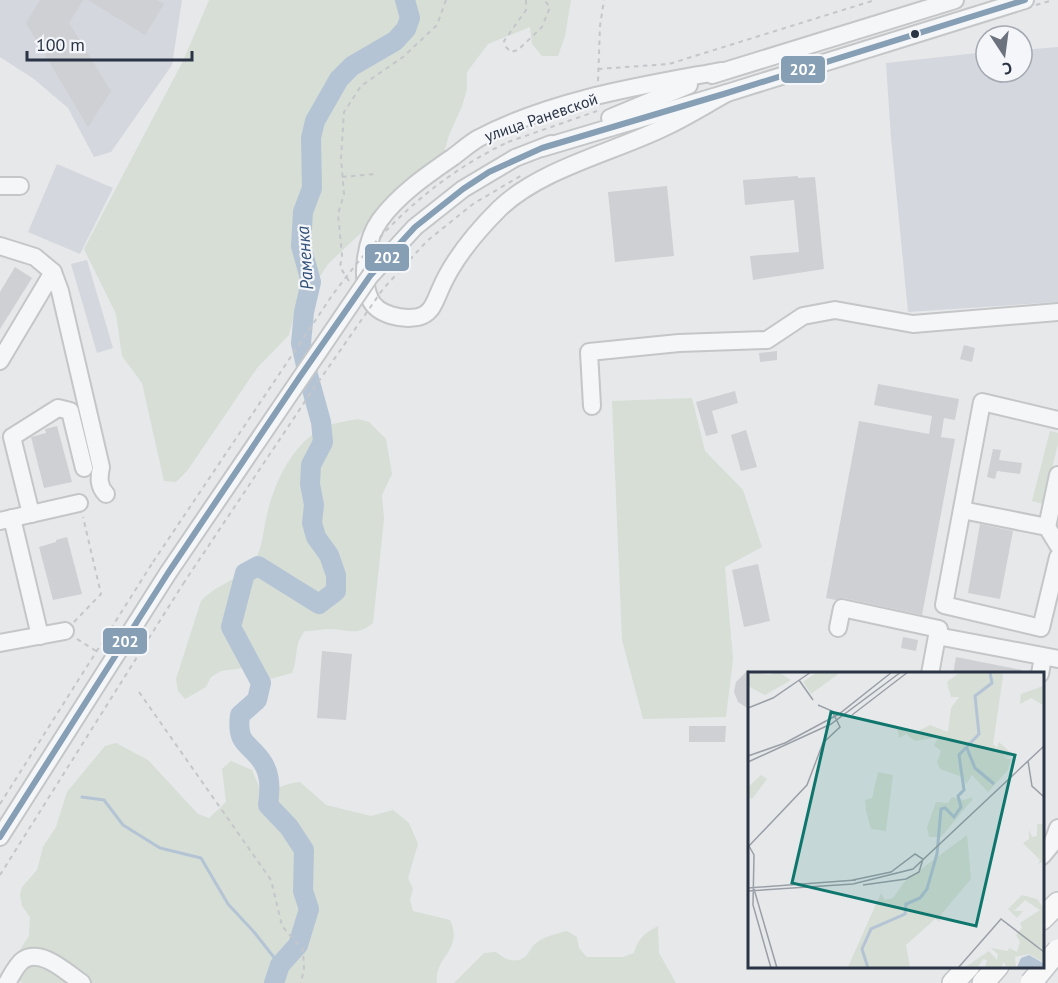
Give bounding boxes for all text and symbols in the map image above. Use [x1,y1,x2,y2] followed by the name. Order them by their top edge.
[27,24,192,62] scale bar
[974,24,1034,84] north arrow
[909,28,921,40] unlabelled marker
[36,33,85,56] text: 100 m
[780,55,826,84] line badge: 202
[1001,58,1014,79] text: С
[789,59,817,79] text: 202
[482,88,600,146] street label: улица Раневской
[291,225,318,291] water label: Раменка
[364,243,410,272] line badge: 202
[373,247,401,267] text: 202
[102,627,148,655] line badge: 202
[111,631,139,651] text: 202
[748,672,1043,968] inset map

